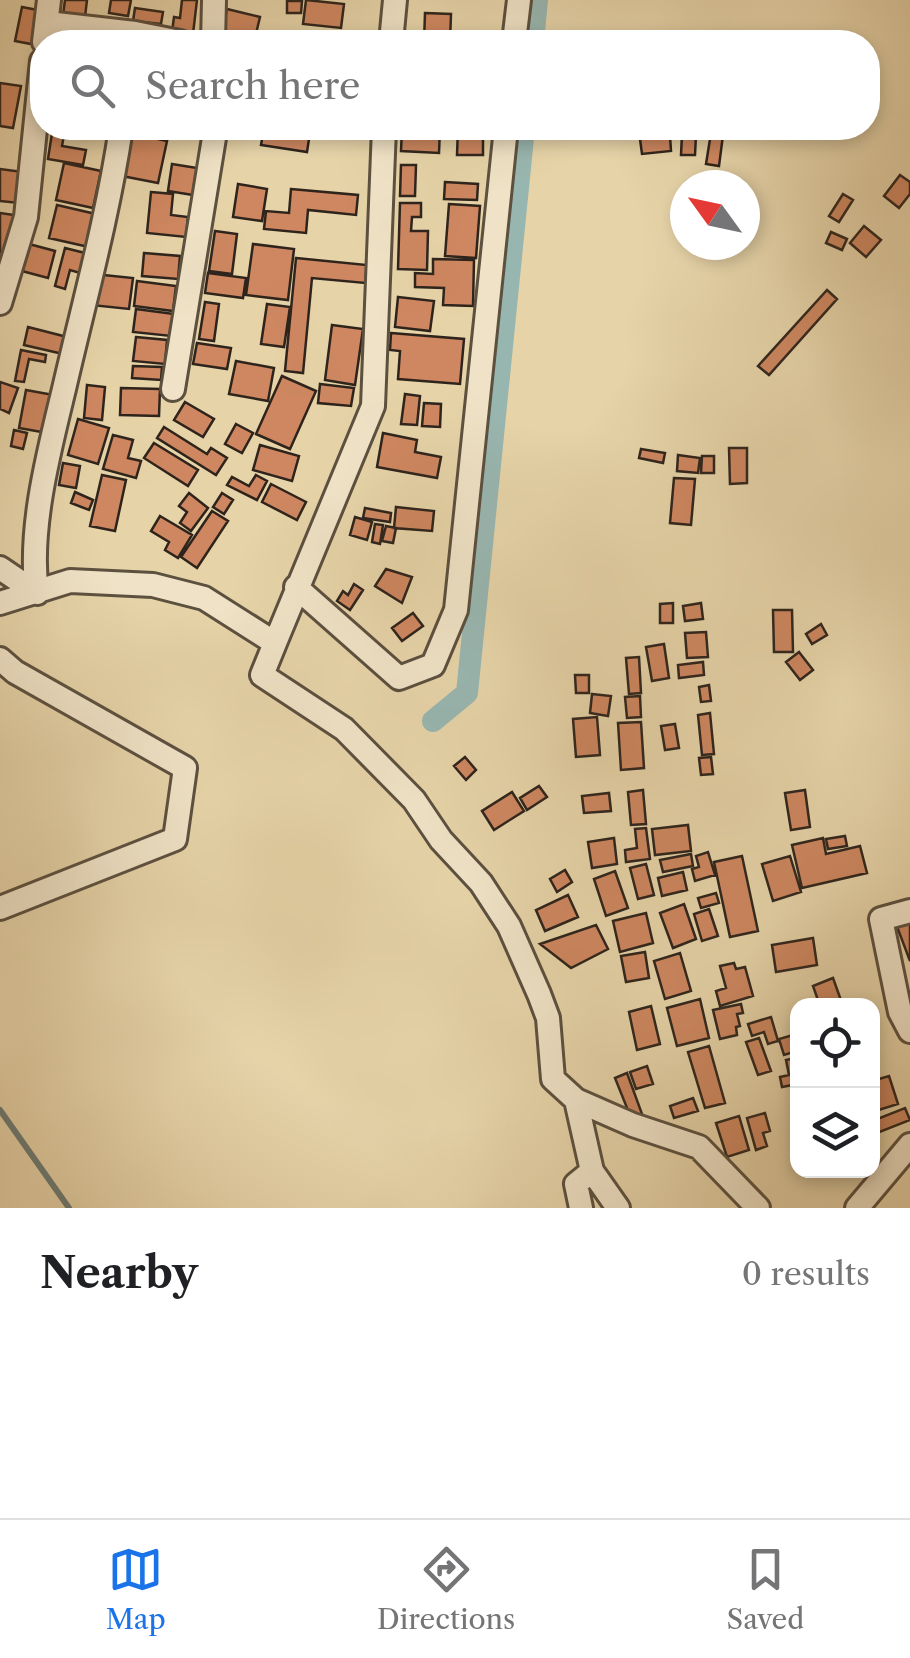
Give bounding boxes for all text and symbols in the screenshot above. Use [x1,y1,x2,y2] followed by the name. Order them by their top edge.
[30,30,880,140] search box
[65,58,120,113] icon: search
[145,62,360,109] text: Search here
[670,170,760,260] north arrow
[790,998,880,1178] map controls
[790,998,880,1088] button: locate
[790,1088,880,1178] button: layers
[40,1247,198,1299] text: Nearby
[742,1254,870,1293] text: 0 results
[106,1542,166,1636] tab: Map
[377,1542,515,1636] tab: Directions
[727,1542,804,1636] tab: Saved

